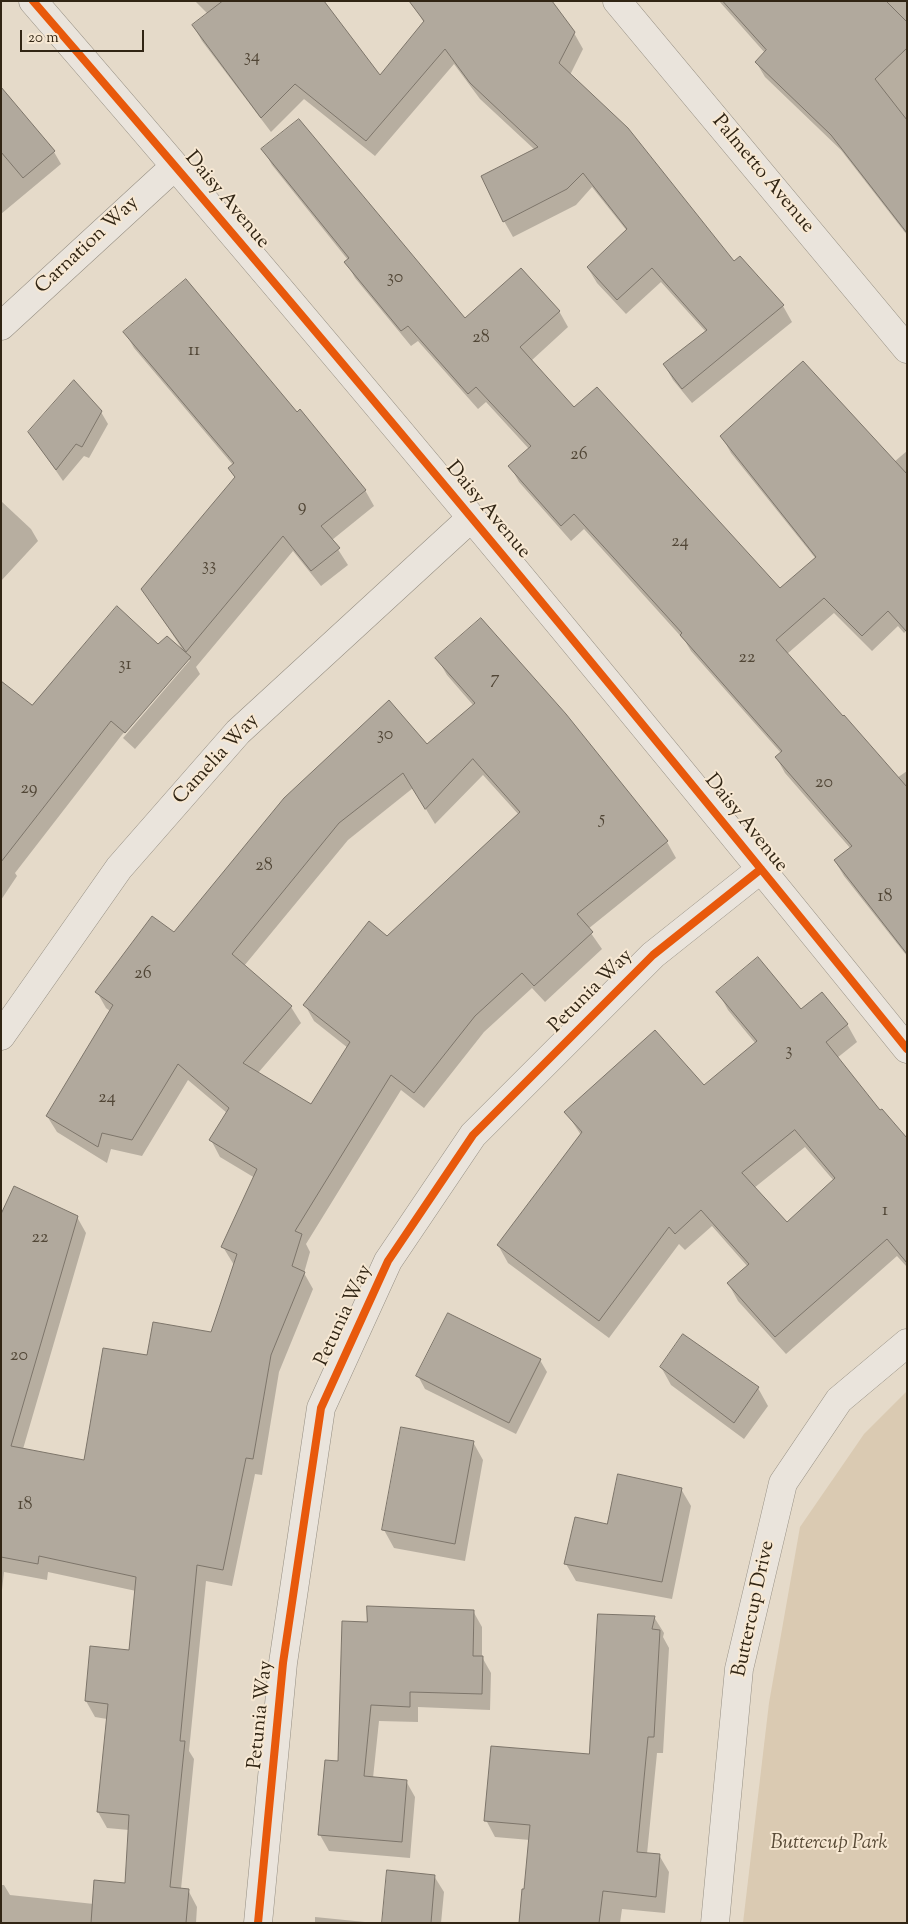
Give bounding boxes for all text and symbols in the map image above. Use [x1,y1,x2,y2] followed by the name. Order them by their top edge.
[22,20,146,52] scale bar
[28,28,59,49] text: 20 m
[244,47,260,69] house number: 34
[706,111,818,239] street label: Palmetto Avenue
[178,147,274,255] street label: Daisy Avenue
[31,192,145,300] street label: Carnation Way
[387,268,403,290] house number: 30
[472,328,490,350] house number: 28
[188,341,200,363] house number: 11
[570,445,588,467] house number: 26
[439,457,535,565] street label: Daisy Avenue
[298,497,306,519] house number: 9
[671,532,689,554] house number: 24
[202,556,216,578] house number: 33
[739,648,755,670] house number: 22
[118,655,132,677] house number: 31
[490,669,500,691] house number: 7
[169,710,265,810] street label: Camelia Way
[377,725,393,747] house number: 30
[698,770,792,878] street label: Daisy Avenue
[815,773,833,795] house number: 20
[20,779,38,801] house number: 29
[599,809,605,831] house number: 5
[255,856,273,878] house number: 28
[877,887,893,909] house number: 18
[545,945,639,1039] street label: Petunia Way
[134,964,152,986] house number: 26
[785,1041,793,1063] house number: 3
[98,1088,116,1110] house number: 24
[882,1201,888,1223] house number: 1
[32,1228,48,1250] house number: 22
[311,1262,379,1370] street label: Petunia Way
[10,1346,28,1368] house number: 20
[17,1495,33,1517] house number: 18
[729,1539,781,1679] street label: Buttercup Drive
[244,1660,280,1770] street label: Petunia Way
[771,1833,887,1857] park label: Buttercup Park

